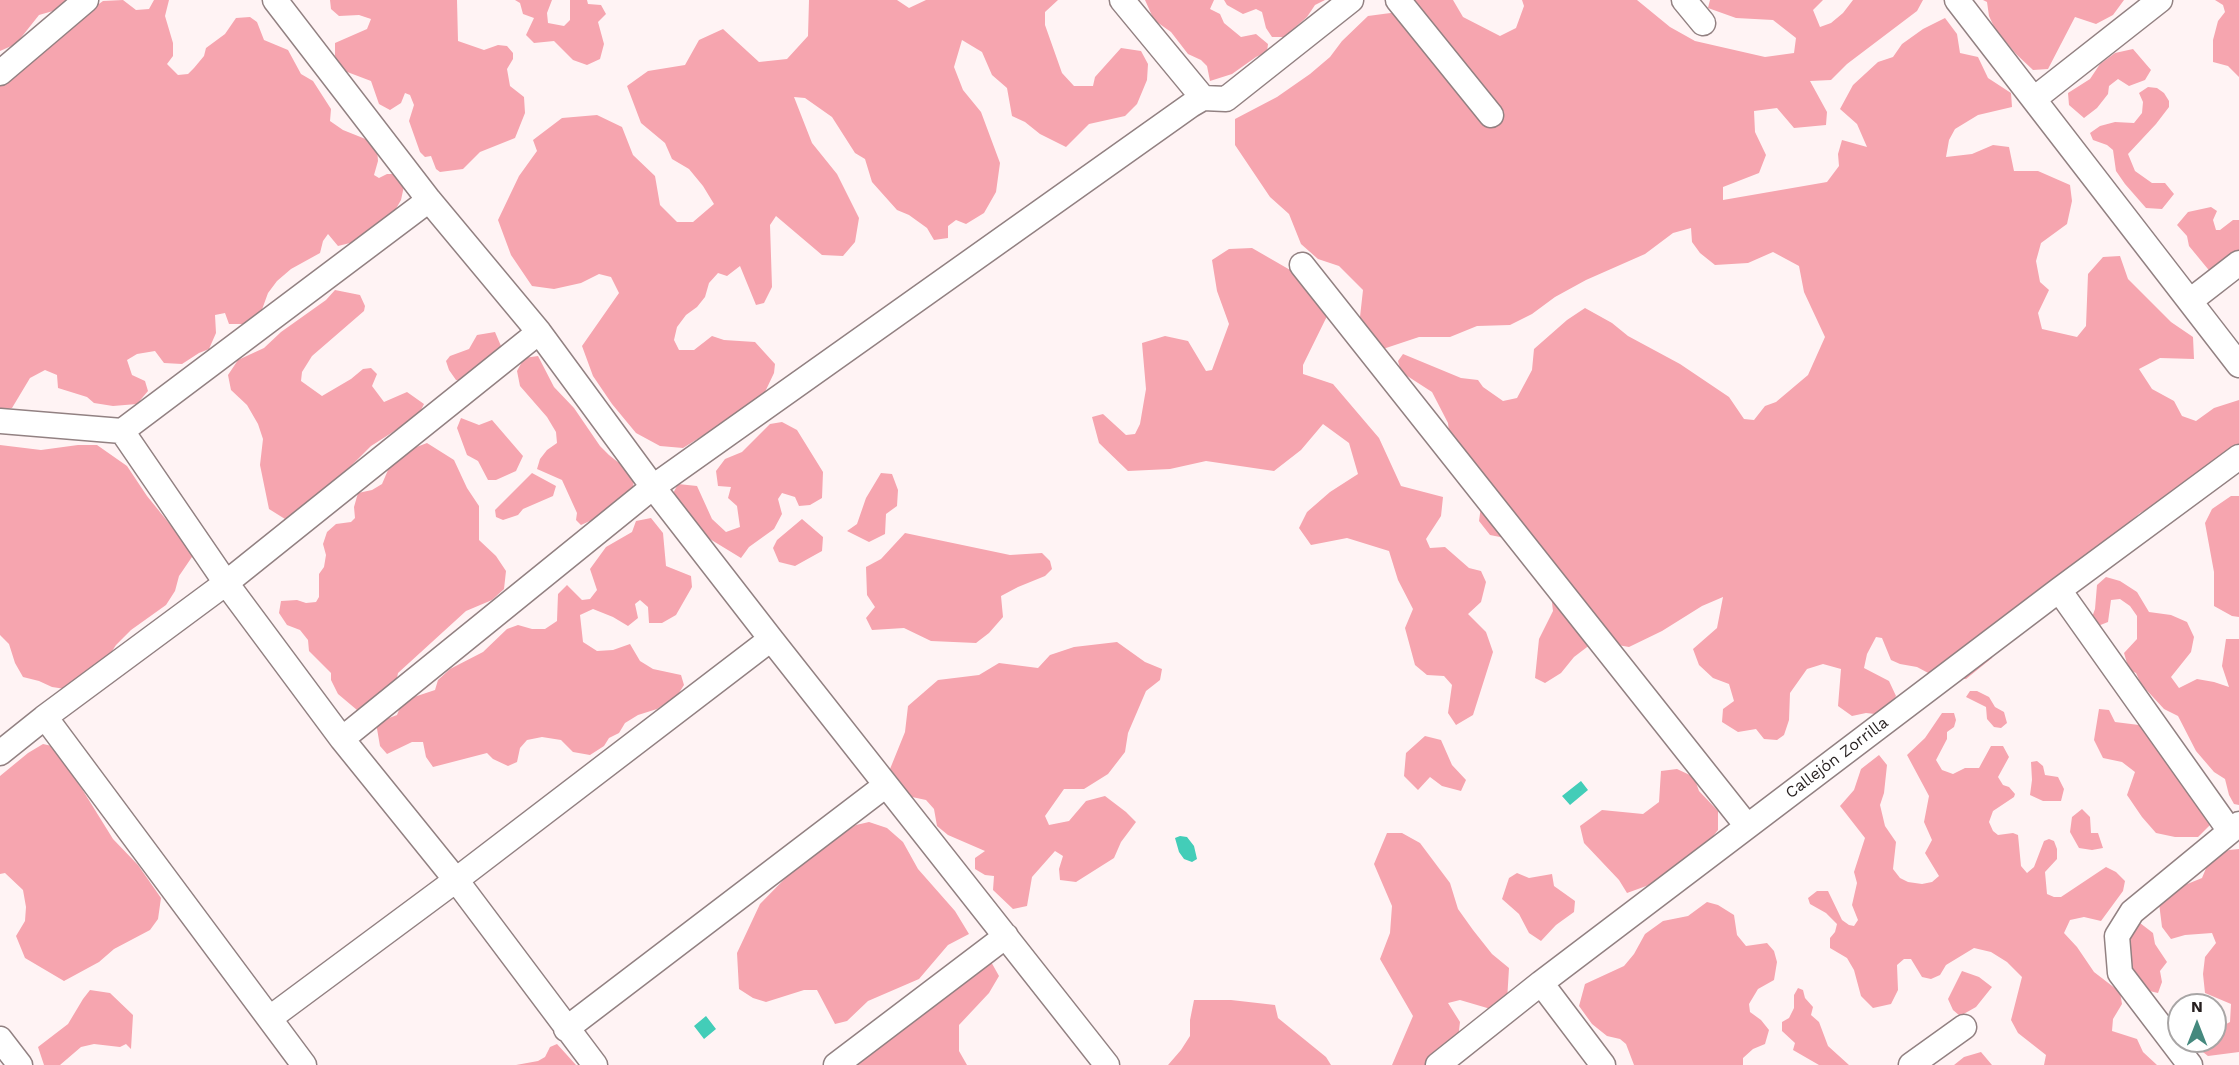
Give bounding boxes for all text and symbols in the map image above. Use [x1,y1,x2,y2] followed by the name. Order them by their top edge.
[1782,713,1892,803] street label: Callejón Zorrilla
[2167,993,2227,1053] north arrow
[2191,997,2203,1016] text: N

